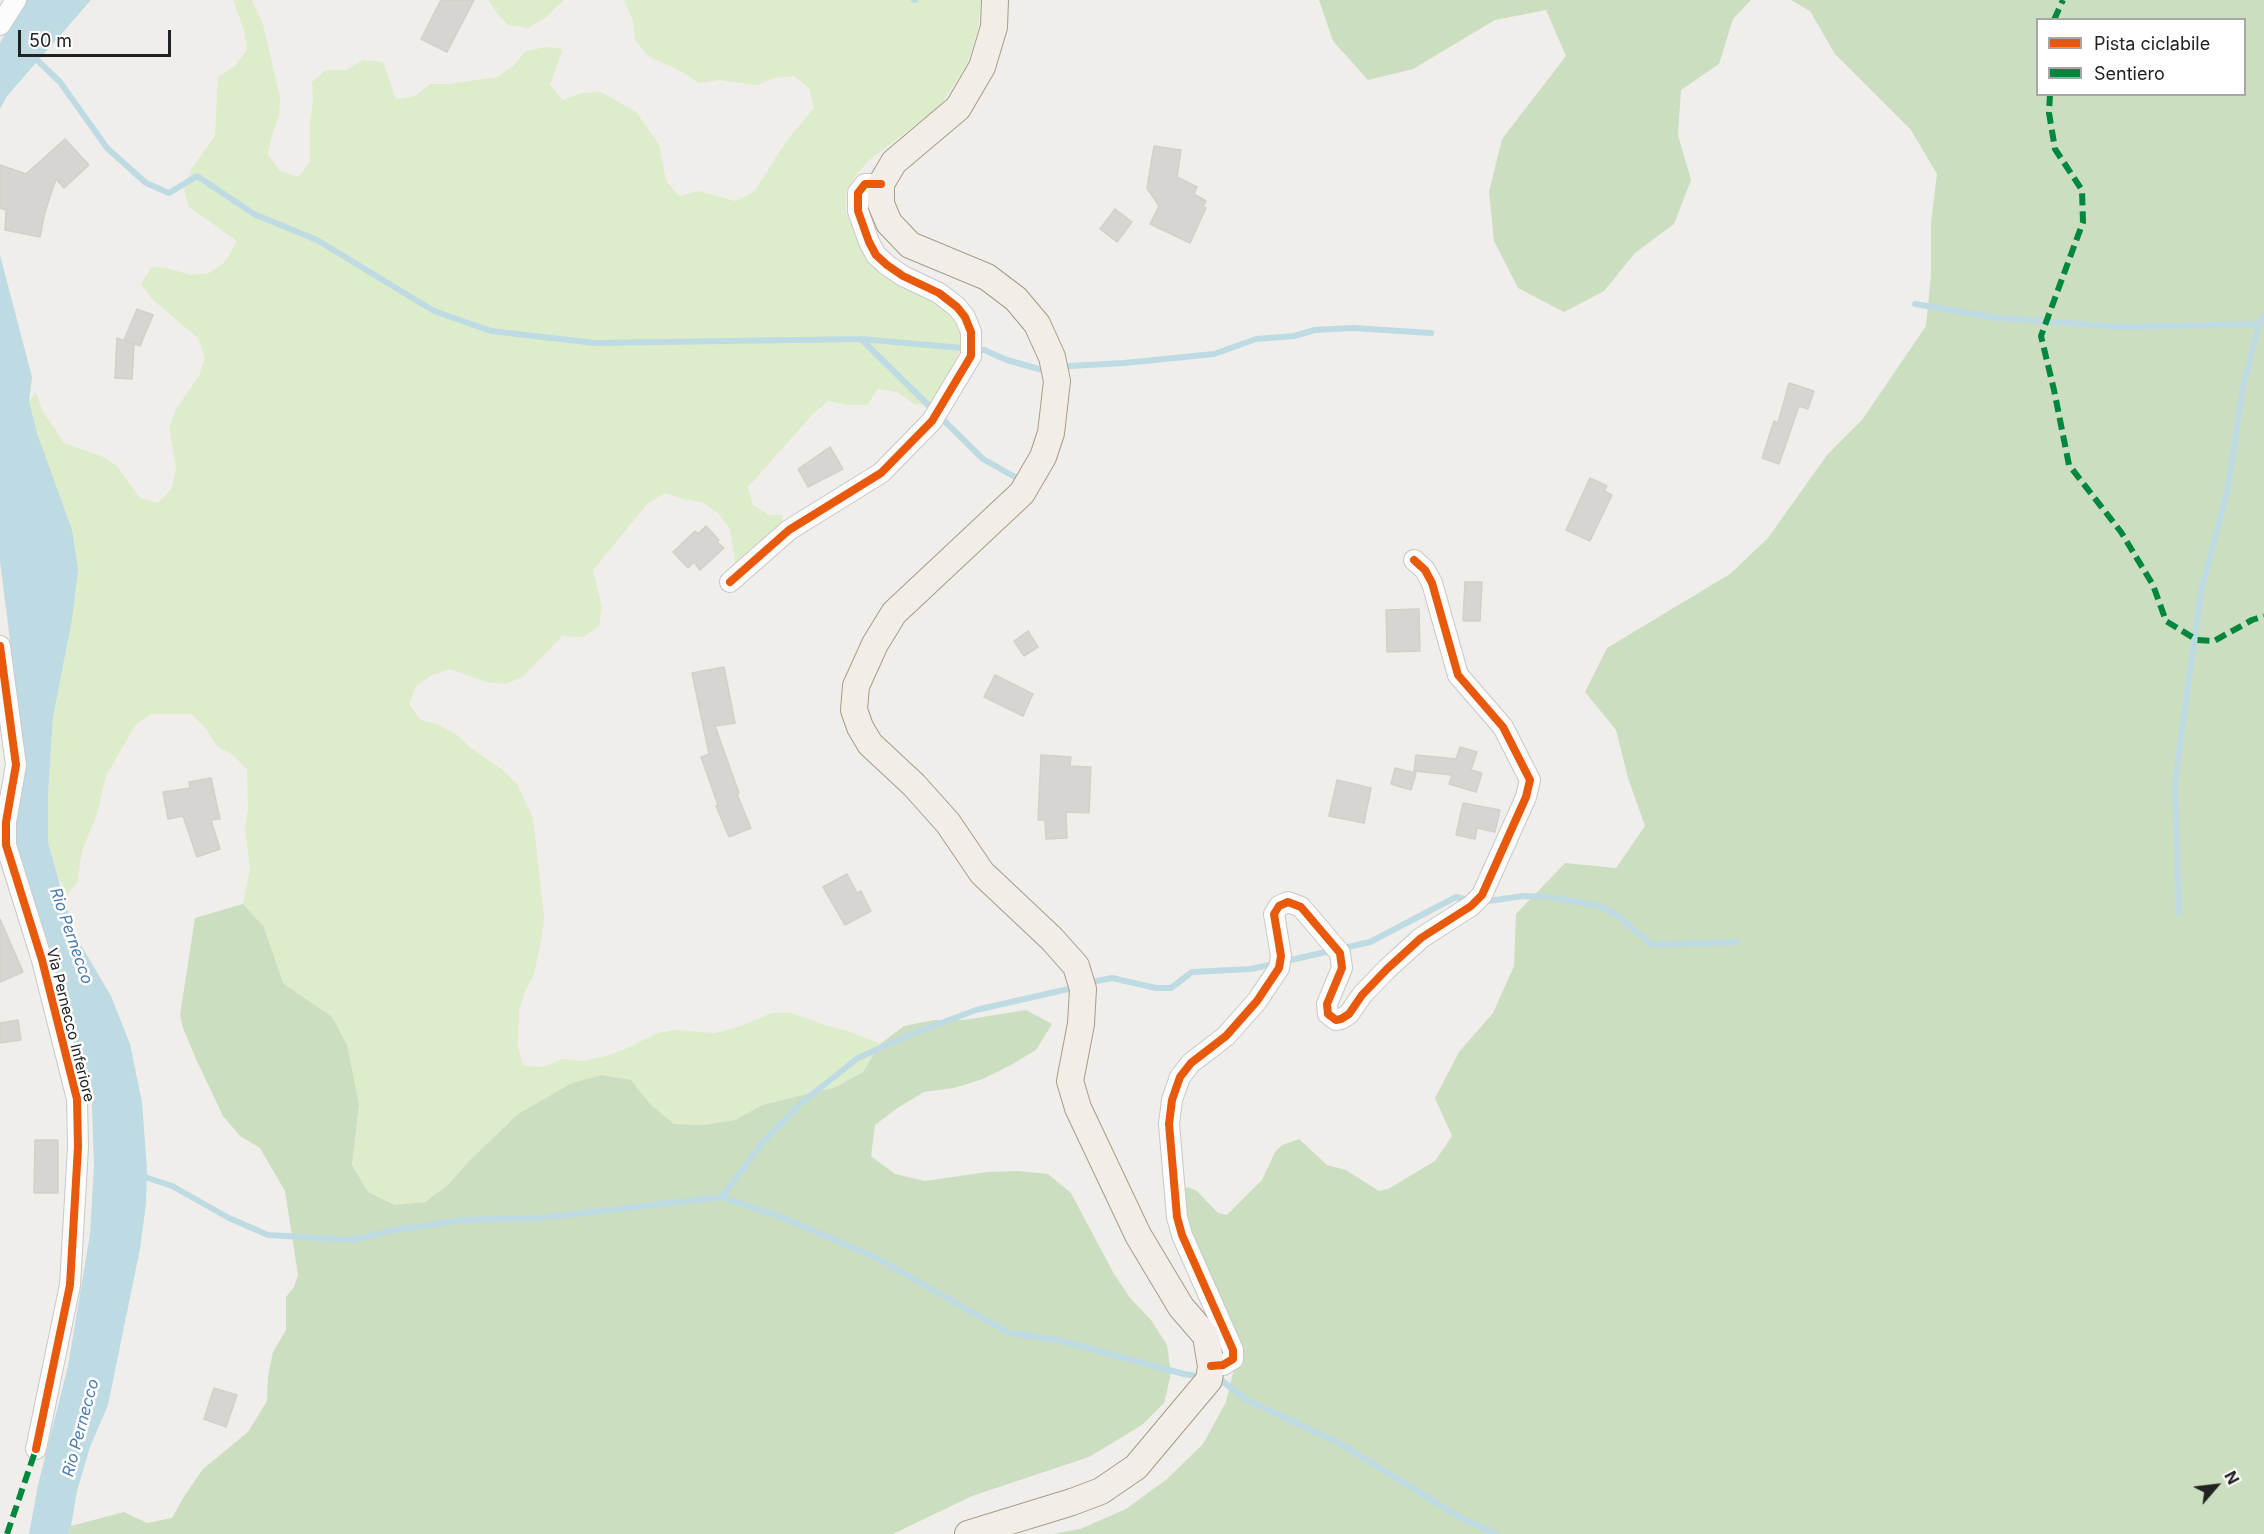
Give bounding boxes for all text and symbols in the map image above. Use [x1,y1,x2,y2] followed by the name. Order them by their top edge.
[21,18,174,56] scale bar
[2036,18,2246,96] legend
[29,30,72,51] text: 50 m
[2094,33,2210,54] text: Pista ciclabile
[2094,63,2165,84] text: Sentiero
[46,885,96,987] water label: Rio Pernecco
[42,946,98,1104] street label: Via Pernecco Inferiore
[59,1377,103,1479] water label: Rio Pernecco
[2186,1456,2246,1516] north arrow
[2220,1467,2244,1488] text: N

